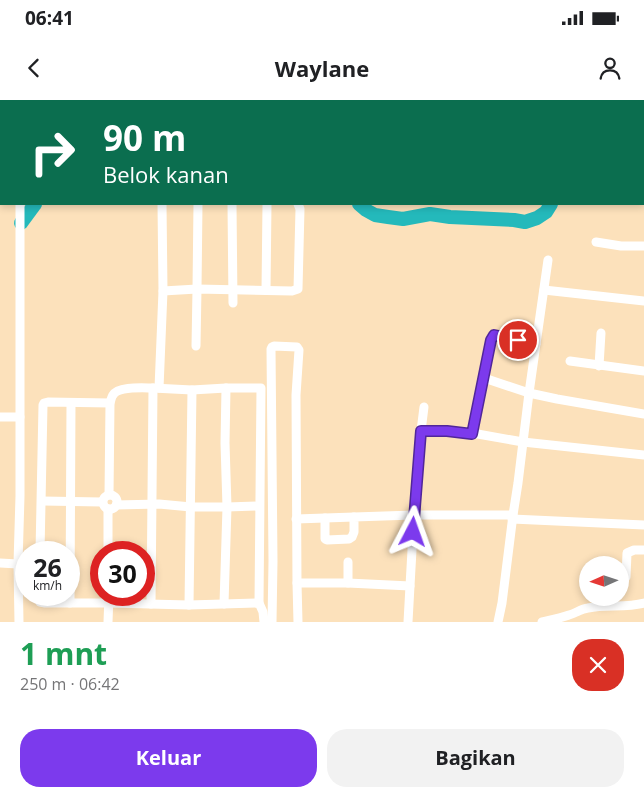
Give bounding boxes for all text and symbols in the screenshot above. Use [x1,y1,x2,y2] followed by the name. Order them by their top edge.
[25,5,74,31] text: 06:41
[275,53,369,83] text: Waylane
[20,54,48,82] icon: back
[596,54,624,82] icon: person
[103,114,186,161] text: 90 m
[20,120,85,185] icon: right
[103,159,229,189] text: Belok kanan
[497,319,539,361] pin
[504,326,532,354] icon: arrive
[386,505,438,557] position arrow
[90,541,155,606] speed limit sign: 30
[33,550,62,584] text: 26
[579,556,629,606] north arrow
[579,556,629,606] map controls
[33,577,62,594] text: km/h
[20,633,107,674] text: 1 mnt
[572,639,624,691] button: close
[20,673,120,695] text: 250 m · 06:42
[20,729,317,787] button: Keluar
[327,729,624,787] button: Bagikan

